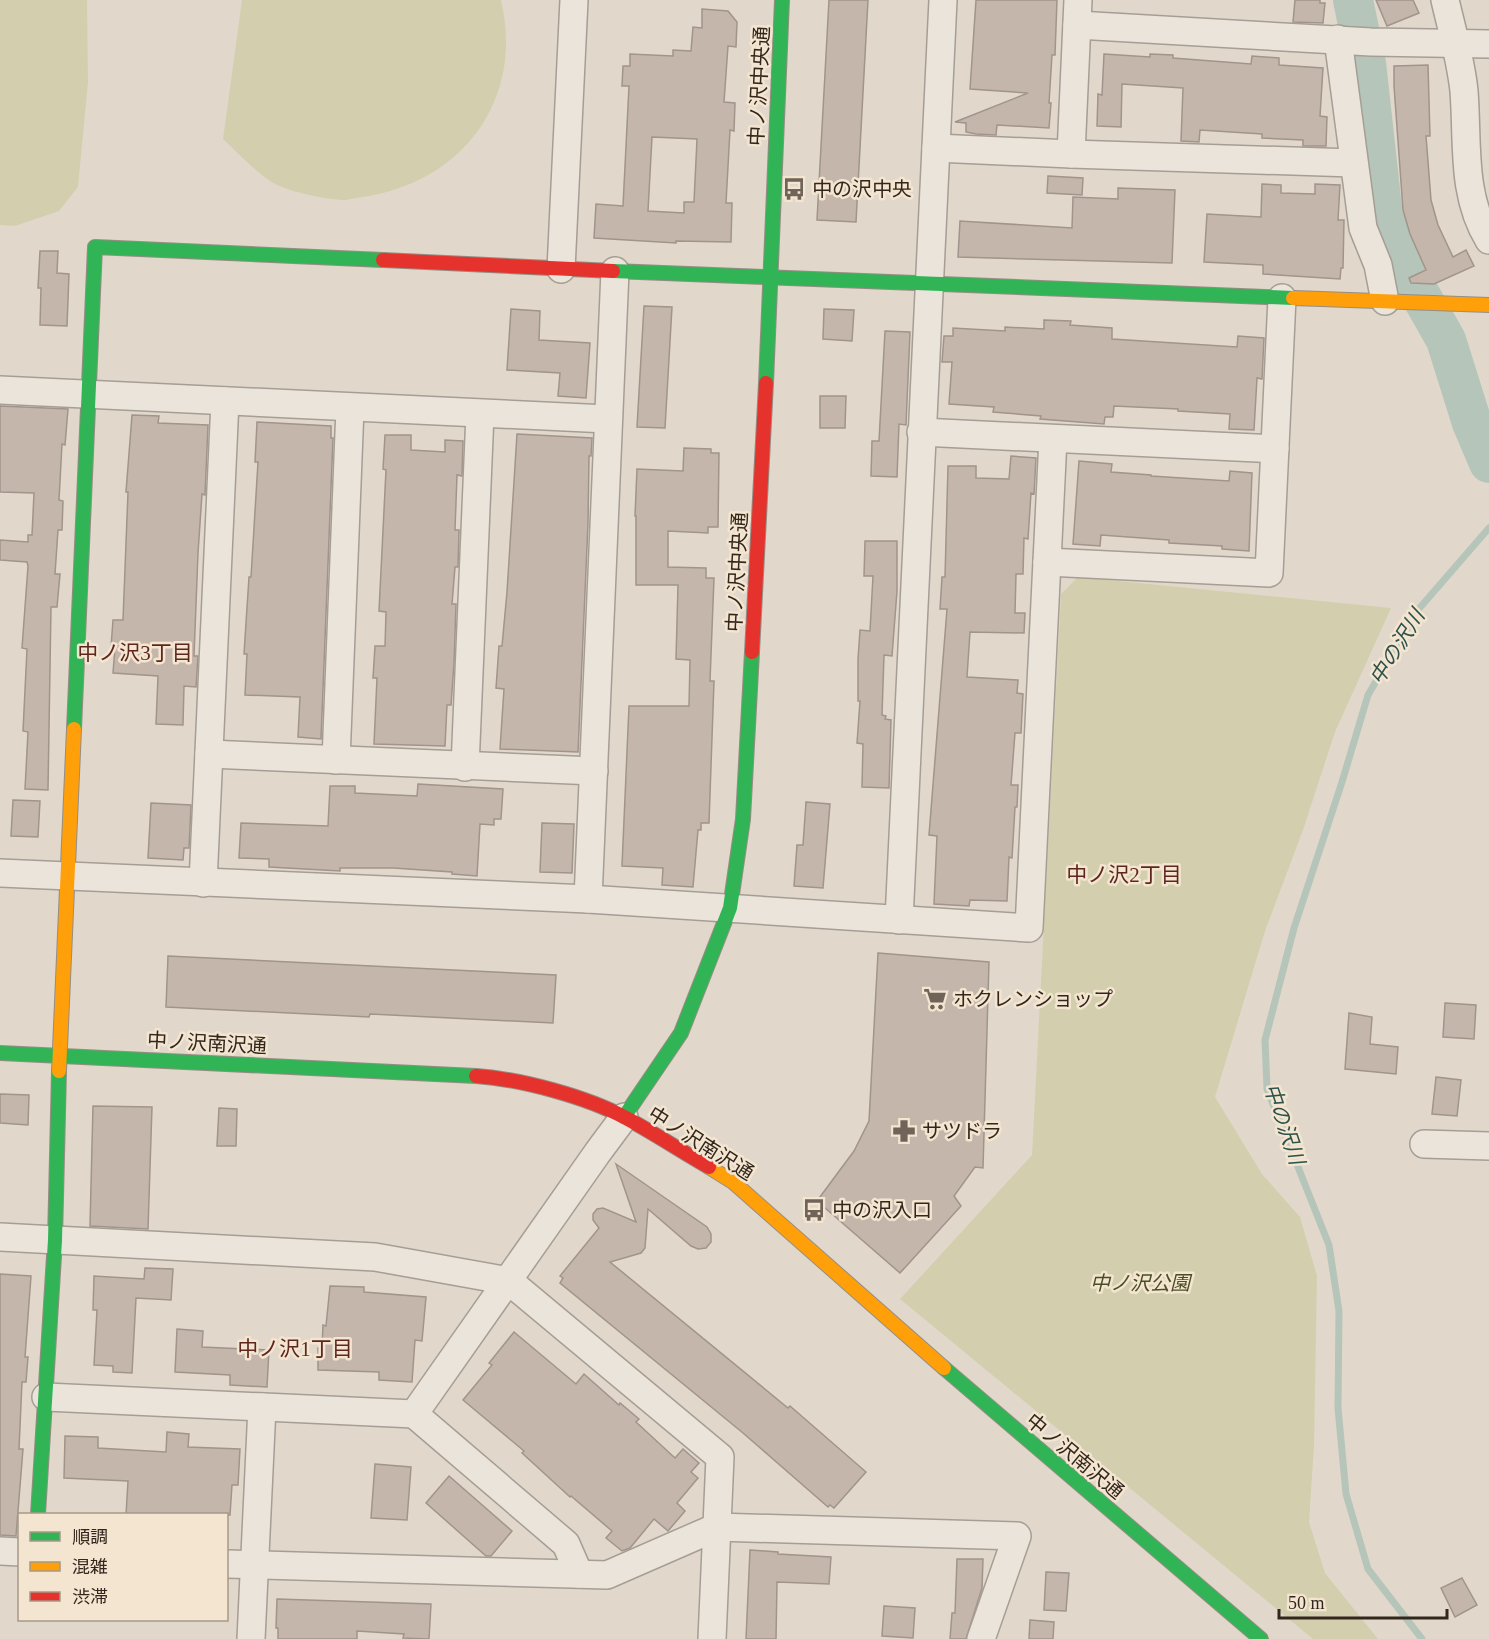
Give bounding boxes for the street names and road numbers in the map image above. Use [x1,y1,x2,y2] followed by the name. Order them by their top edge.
[745,26,773,146] street label: 中ノ沢中央通
[723,512,751,632] street label: 中ノ沢中央通
[147,1029,267,1057] street label: 中ノ沢南沢通
[644,1102,758,1184] street label: 中ノ沢南沢通
[1022,1409,1128,1503] street label: 中ノ沢南沢通

